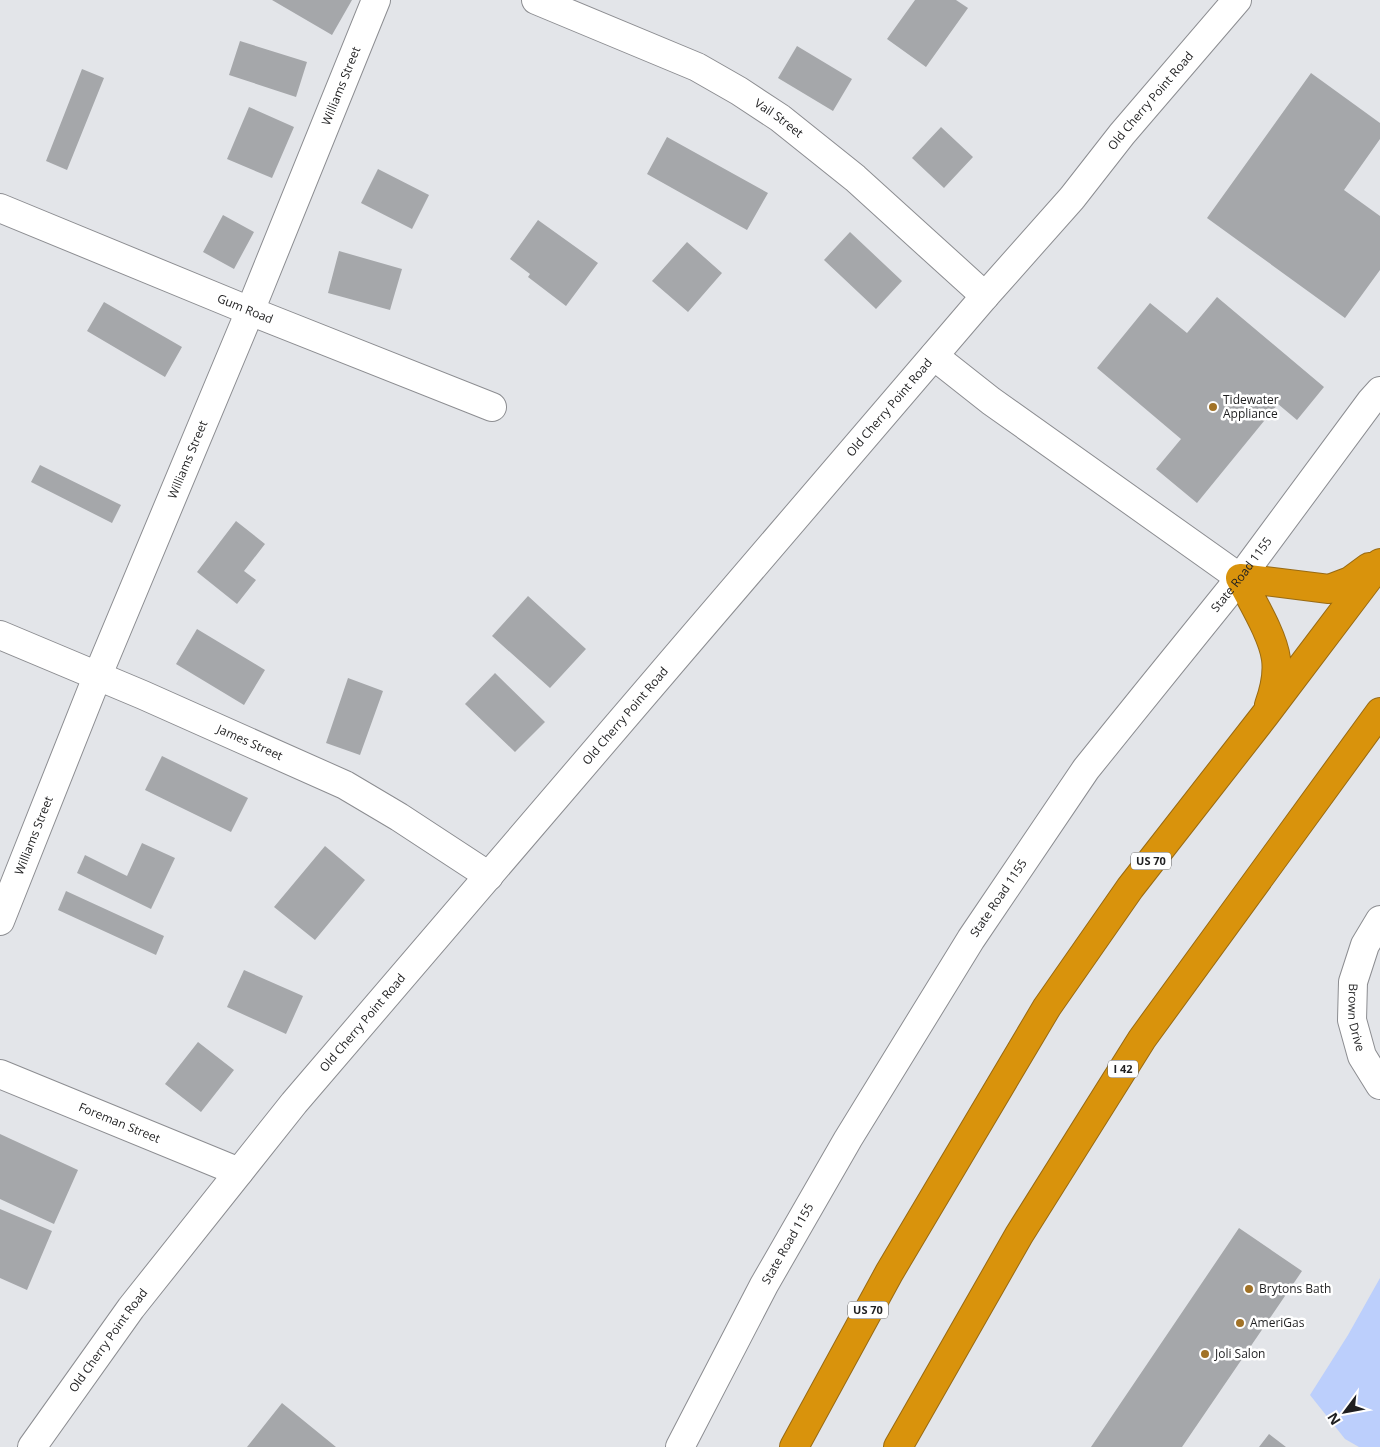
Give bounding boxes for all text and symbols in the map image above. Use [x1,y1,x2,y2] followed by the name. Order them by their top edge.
[317,44,364,128] street label: Williams Street
[1104,48,1197,153] street label: Old Cherry Point Road
[751,94,807,141] street label: Vail Street
[215,289,276,327] street label: Gum Road
[842,355,936,460] street label: Old Cherry Point Road
[1223,391,1279,422] place label: Tidewater Appliance
[1207,401,1219,413] marker: Tidewater Appliance
[163,418,211,501] street label: Williams Street
[1207,533,1276,616] street label: State Road 1155
[578,663,672,768] street label: Old Cherry Point Road
[214,720,286,764] street label: James Street
[10,793,57,877] street label: Williams Street
[1131,852,1171,869] road number: US 70
[966,855,1031,940] street label: State Road 1155
[315,970,409,1075] street label: Old Cherry Point Road
[1344,983,1369,1054] street label: Brown Drive
[1108,1060,1138,1078] road number: I 42
[76,1098,163,1147] street label: Foreman Street
[757,1200,817,1287] street label: State Road 1155
[1259,1280,1331,1297] place label: Brytons Bath
[1243,1283,1255,1295] marker: Brytons Bath
[65,1285,151,1396] street label: Old Cherry Point Road
[848,1302,888,1318] road number: US 70
[1250,1314,1305,1331] place label: AmeriGas
[1234,1317,1246,1329] marker: AmeriGas
[1214,1345,1265,1362] place label: Joli Salon
[1199,1348,1211,1360] marker: Joli Salon
[1320,1387,1370,1437] north arrow
[1322,1409,1345,1429] text: N

